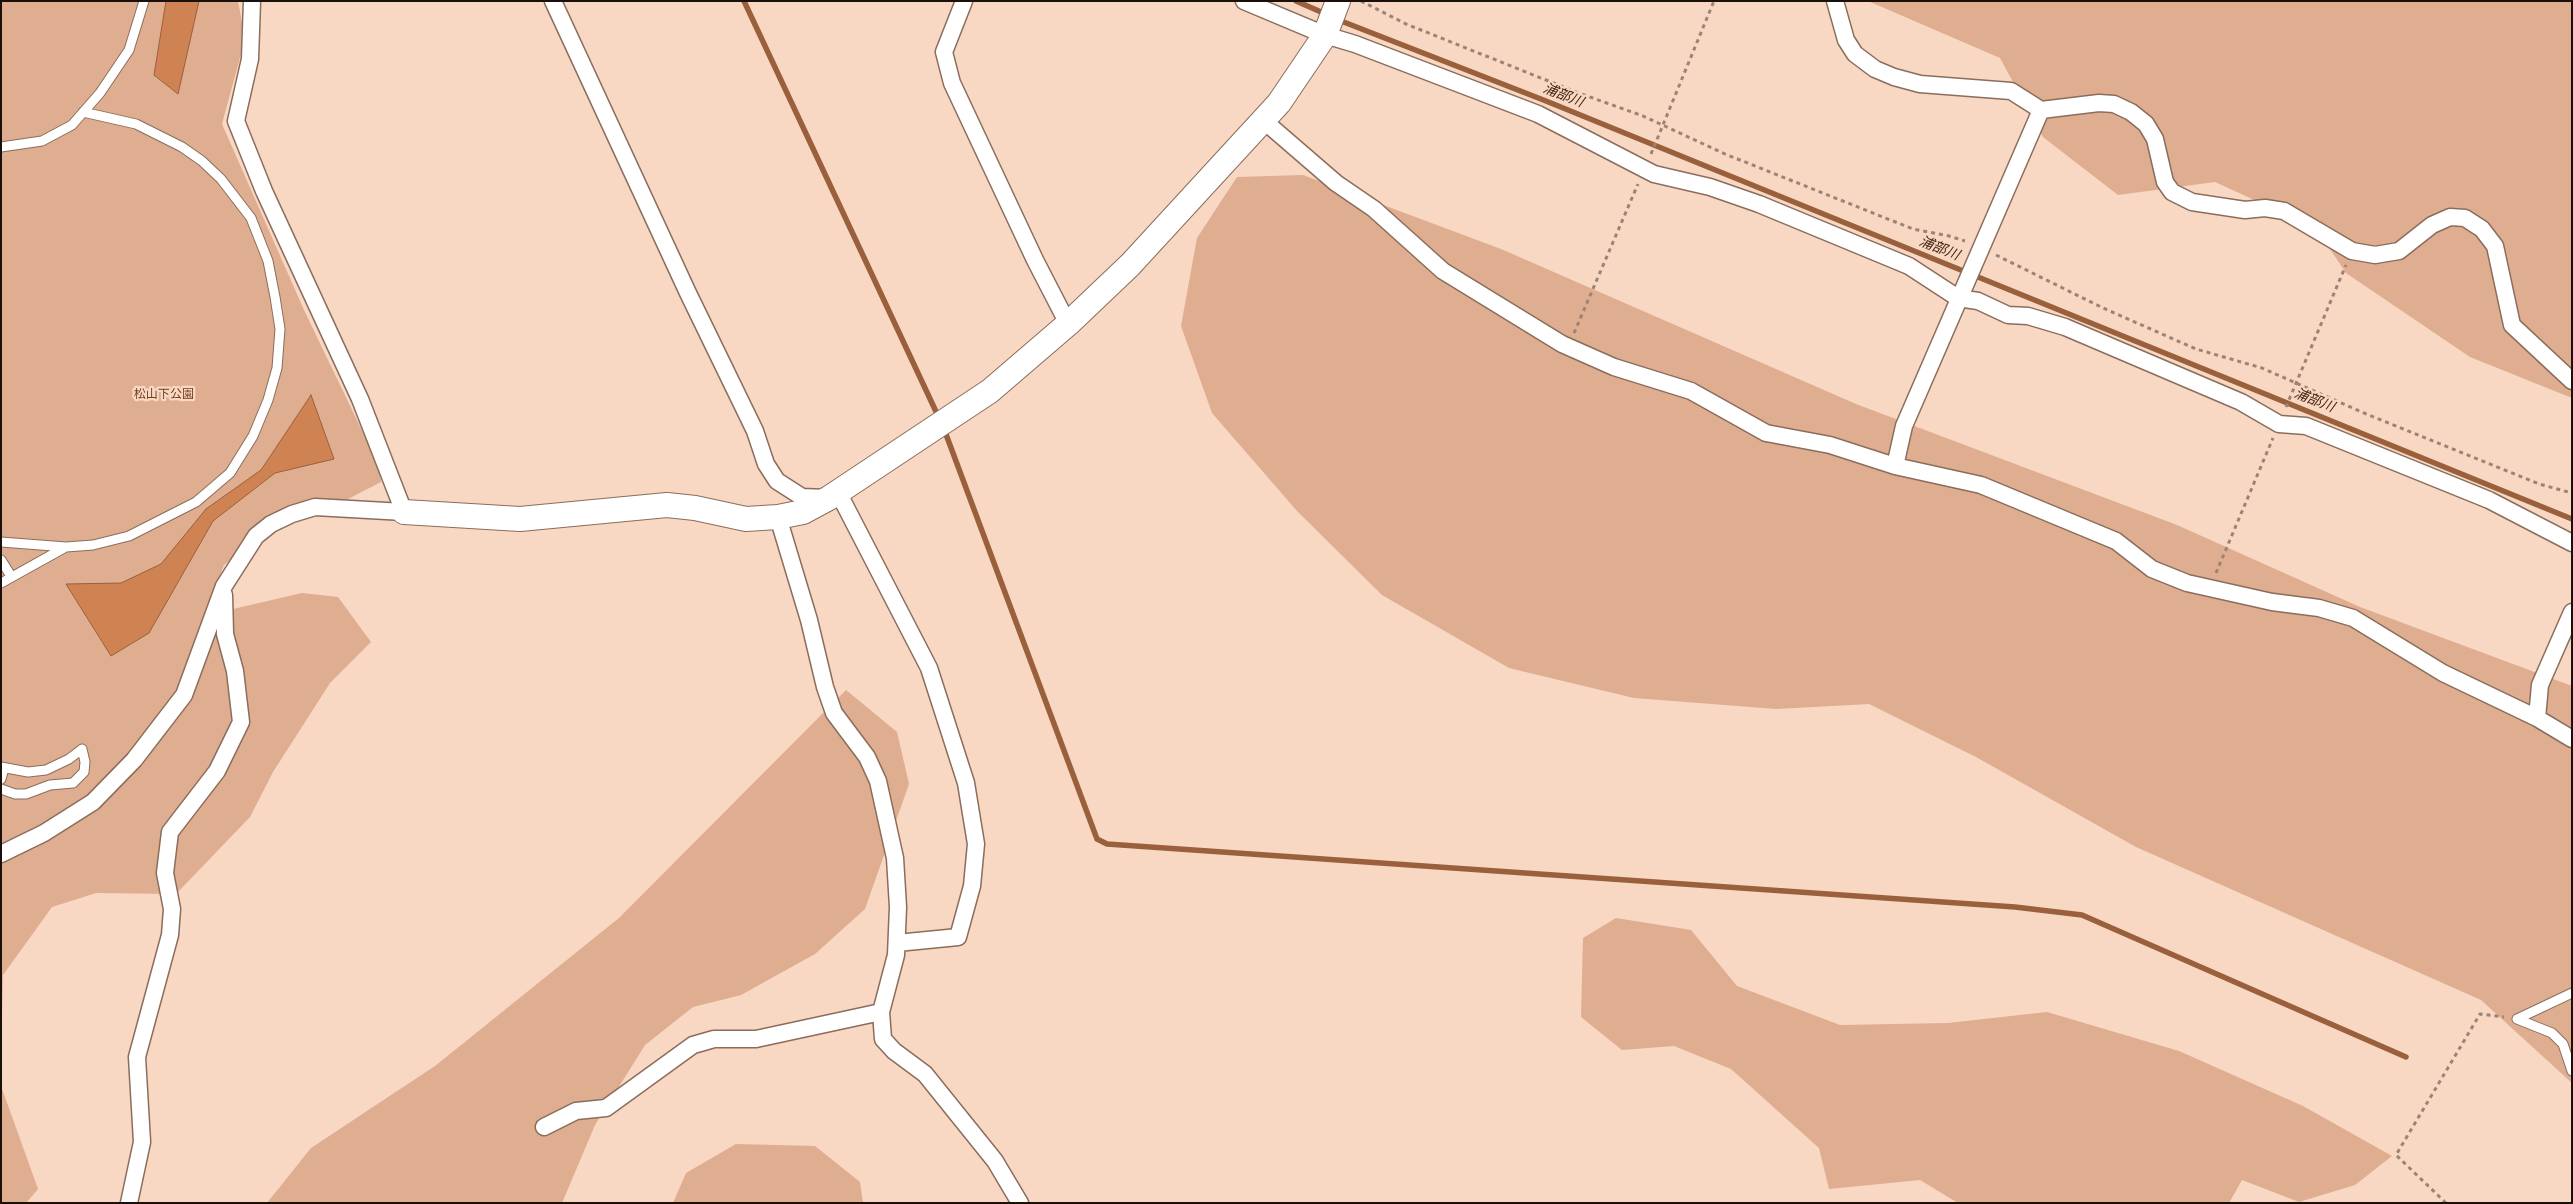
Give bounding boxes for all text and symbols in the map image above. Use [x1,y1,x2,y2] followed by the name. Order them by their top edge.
[1540,80,1586,112] water label: 浦部川
[1916,233,1962,265] water label: 浦部川
[2291,385,2337,417] water label: 浦部川
[134,388,194,402] park label: 松山下公園

